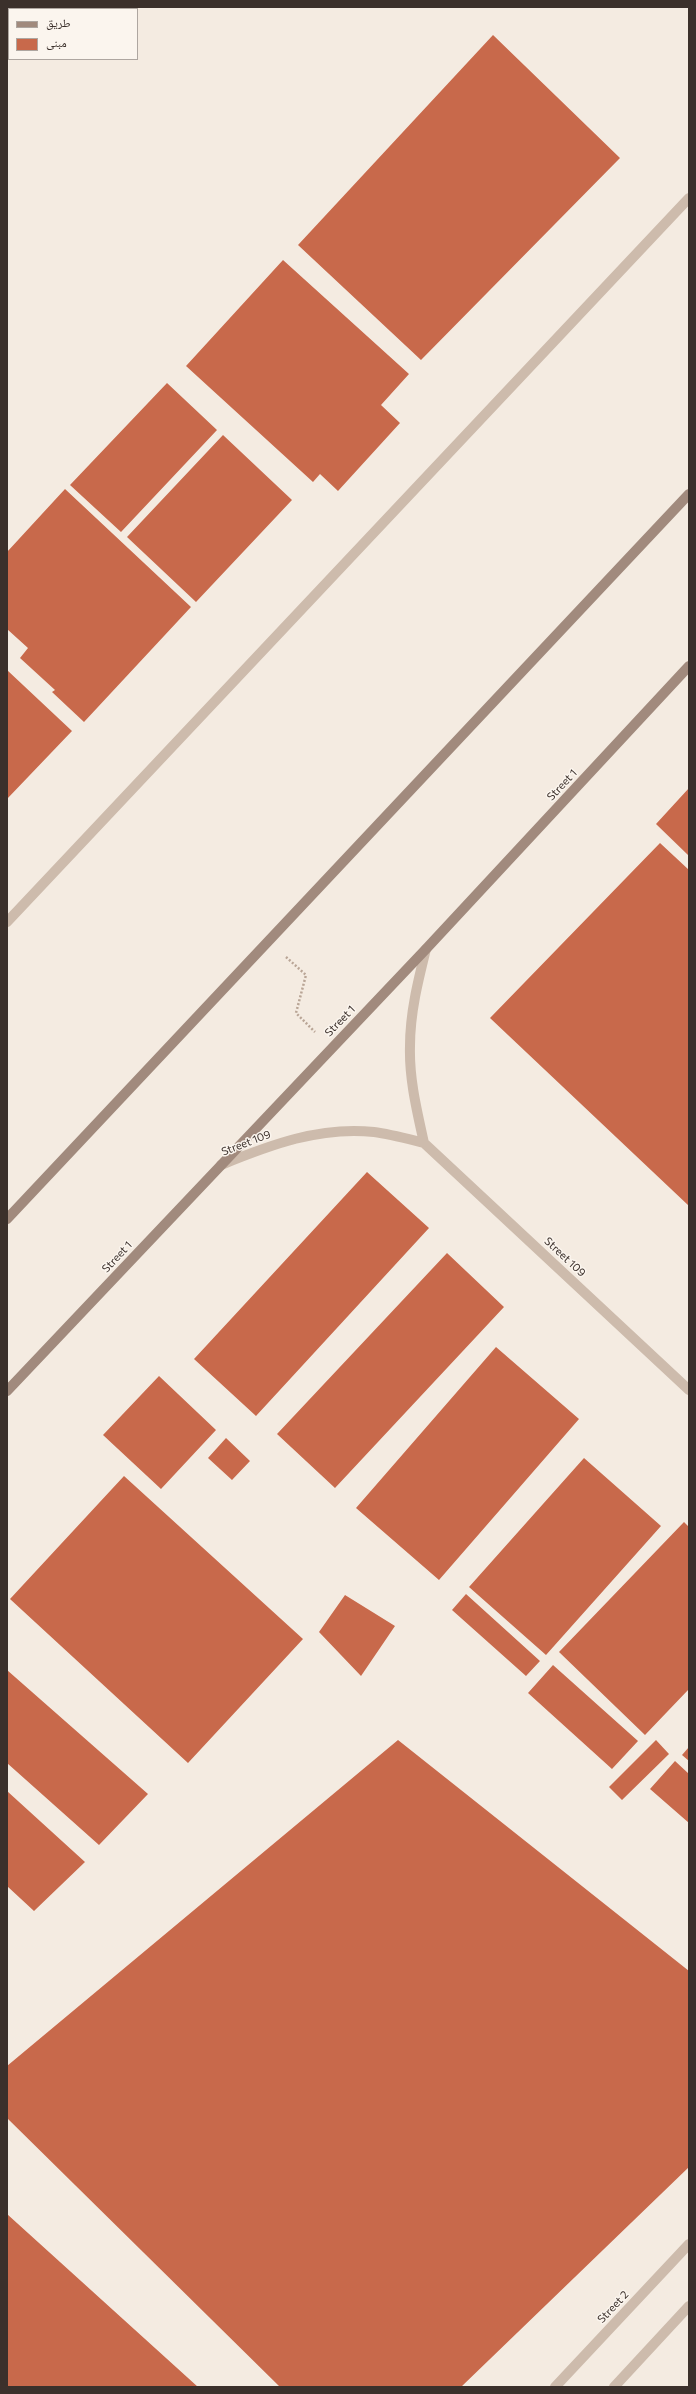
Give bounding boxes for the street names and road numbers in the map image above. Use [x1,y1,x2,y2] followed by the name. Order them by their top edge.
[544,767,580,803] street label: Street 1
[322,1003,358,1039] street label: Street 1
[219,1128,273,1158] street label: Street 109
[542,1235,588,1279] street label: Street 109
[99,1239,135,1275] street label: Street 1
[595,2288,631,2326] street label: Street 2

